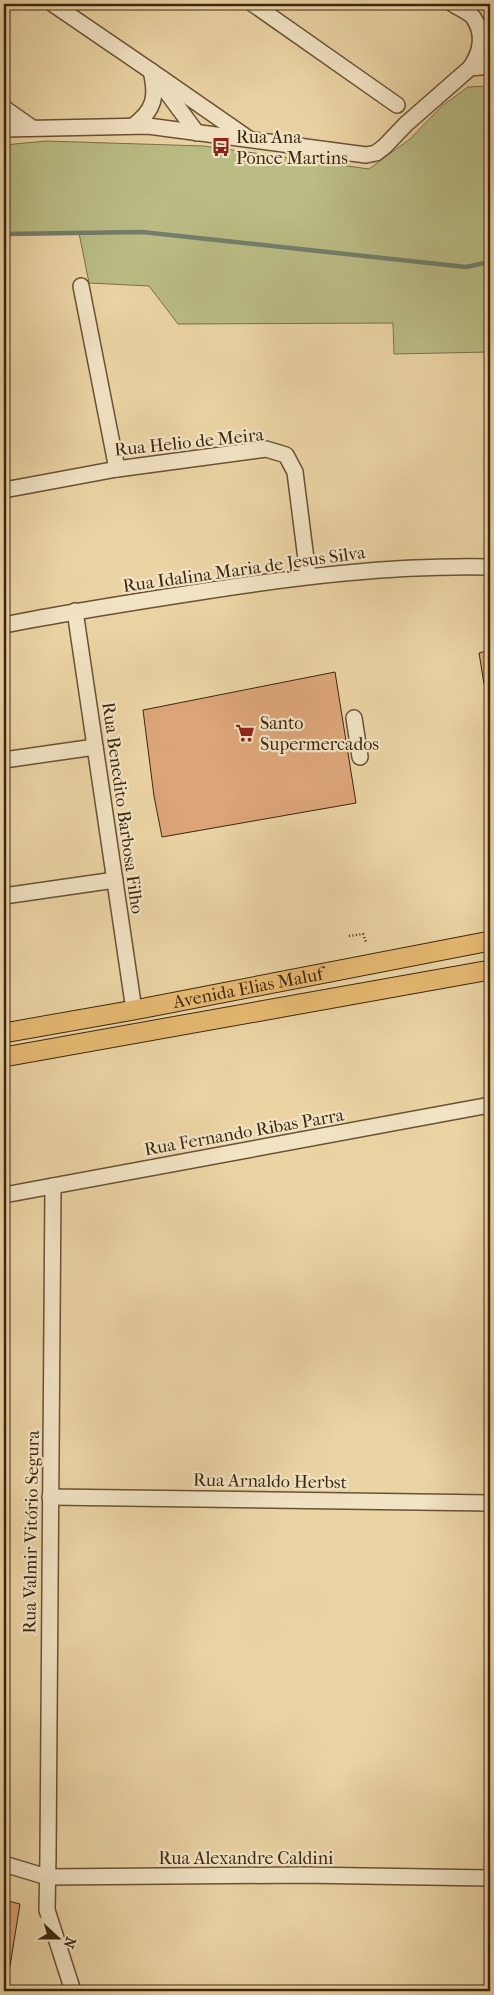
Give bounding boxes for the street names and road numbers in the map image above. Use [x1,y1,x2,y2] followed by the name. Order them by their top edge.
[113,424,265,461] street label: Rua Helio de Meira
[121,542,367,597] street label: Rua Idalina Maria de Jesus Silva
[97,701,148,915] street label: Rua Benedito Barbosa Filho
[170,963,329,1013] street label: Avenida Elias Maluf
[143,1104,346,1160] street label: Rua Fernando Ribas Parra
[19,1430,44,1634] street label: Rua Valmir Vitório Segura
[193,1470,348,1493] street label: Rua Arnaldo Herbst
[159,1848,334,1869] street label: Rua Alexandre Caldini

